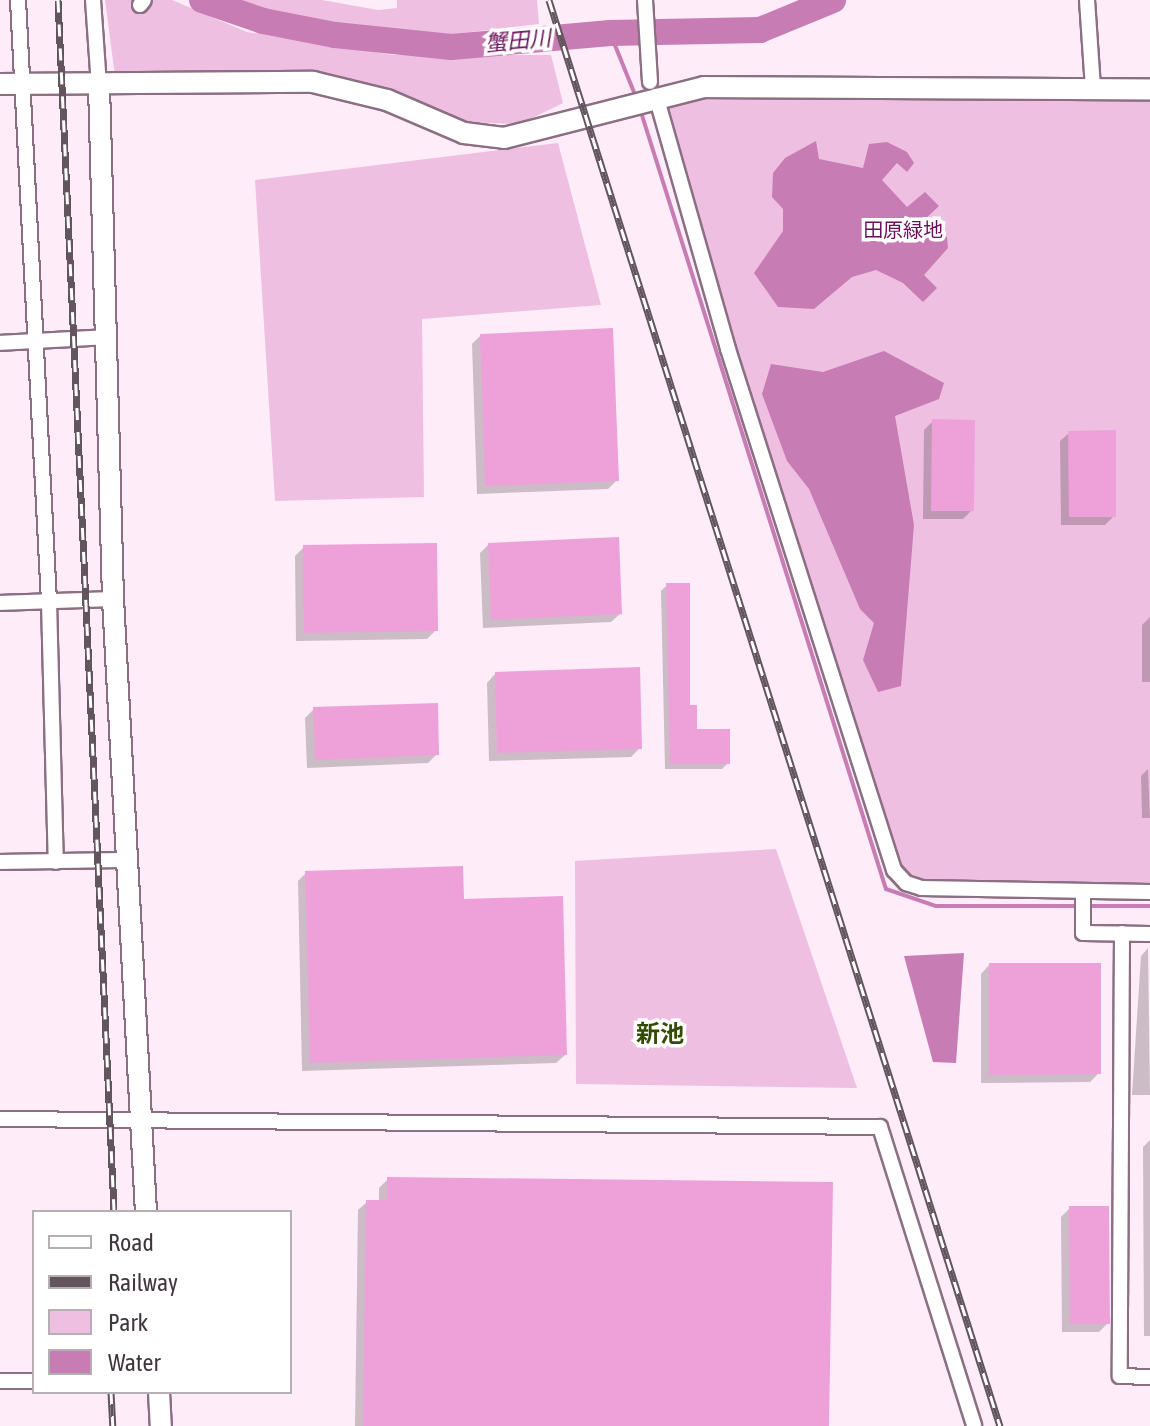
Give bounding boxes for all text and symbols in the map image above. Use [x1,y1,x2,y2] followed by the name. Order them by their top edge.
[484,25,552,57] water label: 蟹田川
[863,217,943,241] park label: 田原緑地
[636,1020,684,1048] district label: 新池
[32,1210,292,1394] legend
[108,1229,154,1256] text: Road
[108,1269,178,1296] text: Railway
[108,1309,148,1336] text: Park
[108,1349,161,1376] text: Water

